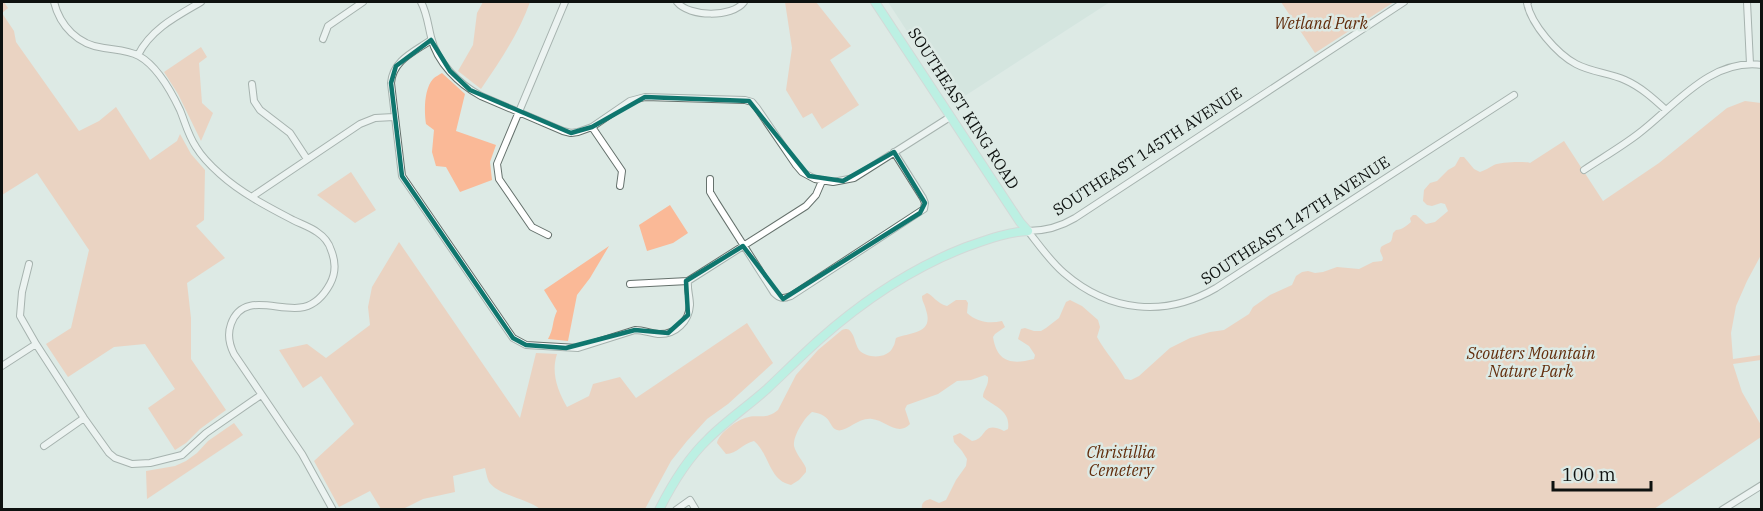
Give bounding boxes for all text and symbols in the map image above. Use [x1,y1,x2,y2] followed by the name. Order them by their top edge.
[1274,13,1369,33] park label: Wetland Park
[904,23,1024,193] street label: SOUTHEAST KING ROAD
[1049,82,1245,220] street label: SOUTHEAST 145TH AVENUE
[1197,151,1393,289] street label: SOUTHEAST 147TH AVENUE
[1466,343,1595,381] park label: Scouters Mountain Nature Park
[1087,442,1156,480] park label: Christillia Cemetery
[1553,454,1650,492] scale bar
[1562,463,1616,486] text: 100 m

